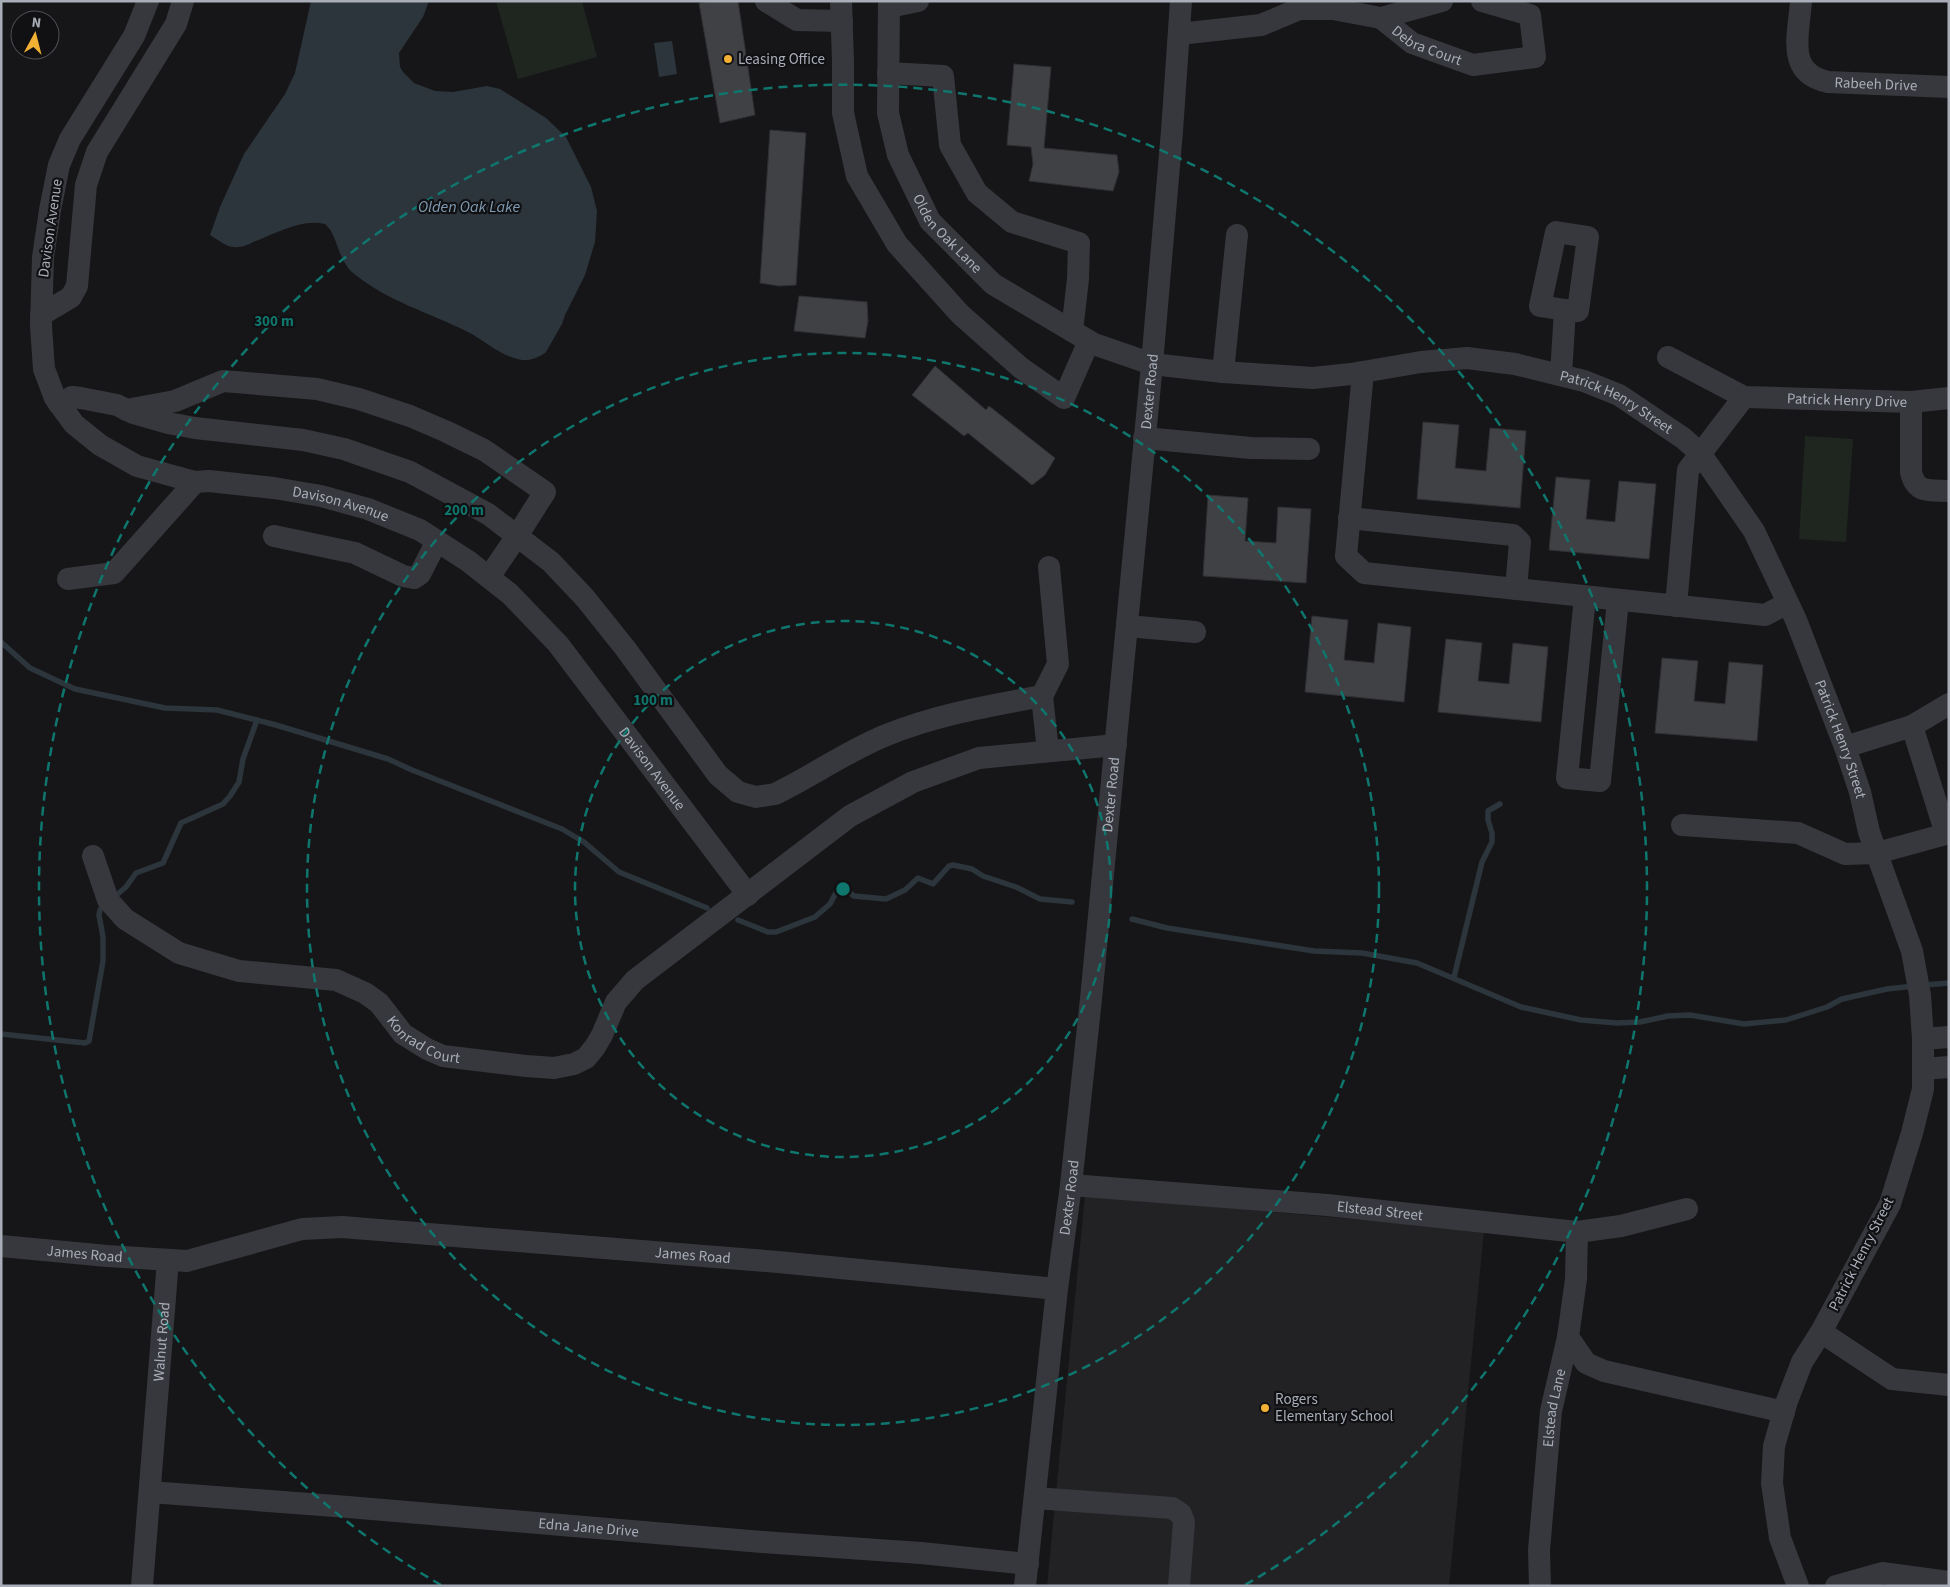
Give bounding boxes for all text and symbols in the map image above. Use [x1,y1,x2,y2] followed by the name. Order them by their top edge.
[10,10,60,60] north arrow
[31,13,42,34] text: N
[1387,21,1465,71] street label: Debra Court
[738,49,825,70] place label: Leasing Office
[722,53,734,65] marker: Leasing Office
[1834,72,1918,97] street label: Rabeeh Drive
[33,177,68,279] street label: Davison Avenue
[907,190,987,278] street label: Olden Oak Lane
[418,196,520,218] water label: Olden Oak Lake
[254,311,294,332] text: 300 m
[1136,353,1164,430] street label: Dexter Road
[1558,365,1677,439] street label: Patrick Henry Street
[1787,388,1907,413] street label: Patrick Henry Drive
[291,481,392,527] street label: Davison Avenue
[444,500,484,521] text: 200 m
[1809,677,1871,801] street label: Patrick Henry Street
[633,690,673,711] text: 100 m
[613,723,690,815] street label: Davison Avenue
[1097,756,1125,833] street label: Dexter Road
[834,880,852,898] centre of rings
[381,1011,461,1069] street label: Konrad Court
[1054,1159,1085,1237] street label: Dexter Road
[1824,1194,1899,1315] street label: Patrick Henry Street
[1336,1196,1424,1226] street label: Elstead Street
[46,1240,123,1268] street label: James Road
[654,1242,732,1269] street label: James Road
[148,1301,176,1382] street label: Walnut Road
[1538,1367,1571,1448] street label: Elstead Lane
[1275,1389,1393,1427] place label: Rogers Elementary School
[1259,1402,1271,1414] marker: Rogers Elementary School
[537,1513,640,1543] street label: Edna Jane Drive

